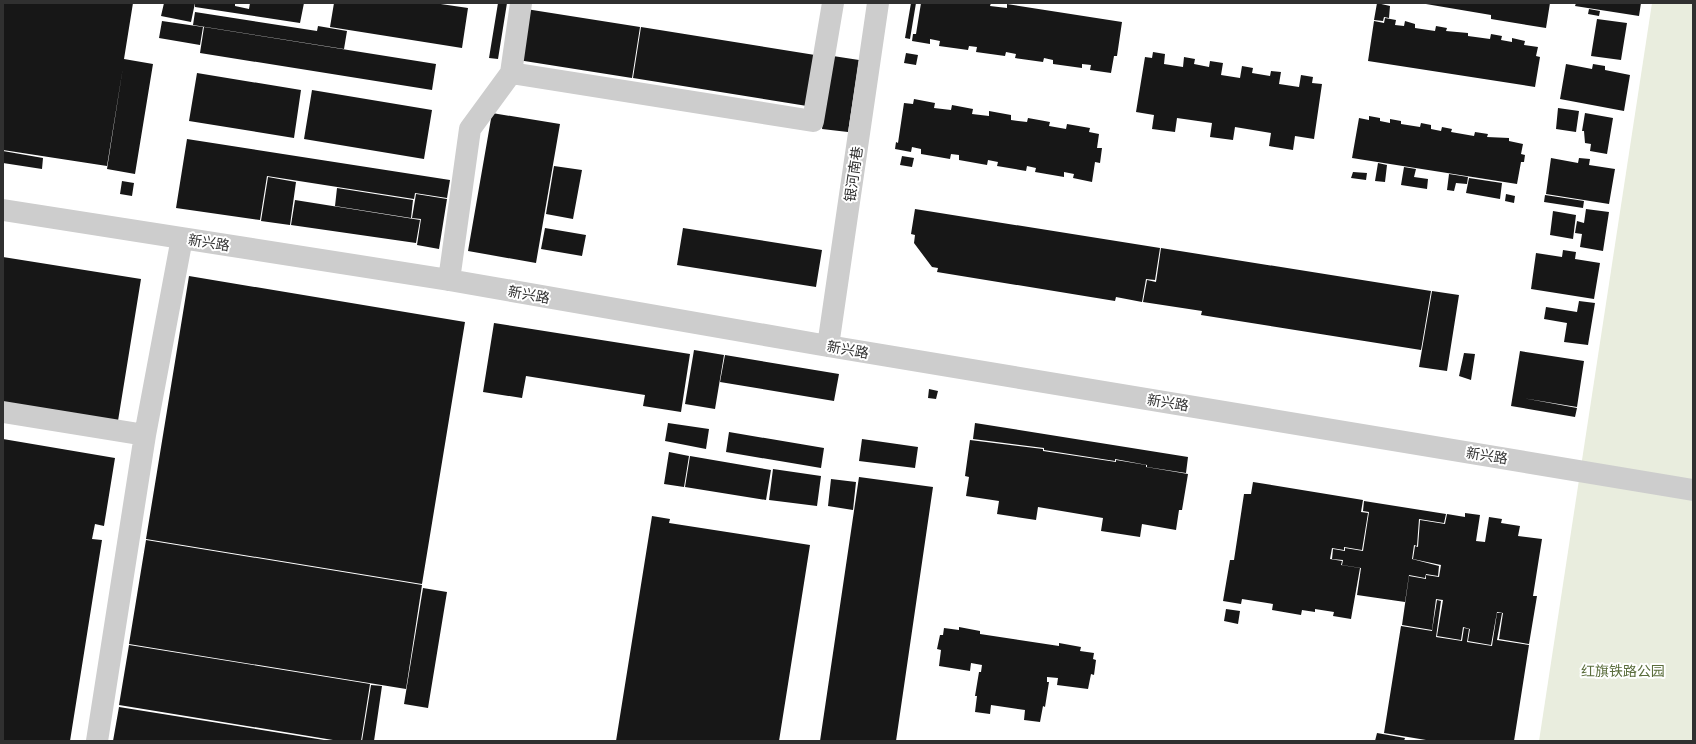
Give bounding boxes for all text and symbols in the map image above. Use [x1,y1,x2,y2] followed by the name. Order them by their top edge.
[841,145,865,203] street label: 银河南巷
[187,230,231,254] street label: 新兴路
[507,282,551,306] street label: 新兴路
[826,337,870,361] street label: 新兴路
[1146,390,1190,414] street label: 新兴路
[1465,443,1509,467] street label: 新兴路
[1581,662,1665,679] park label: 红旗铁路公园

